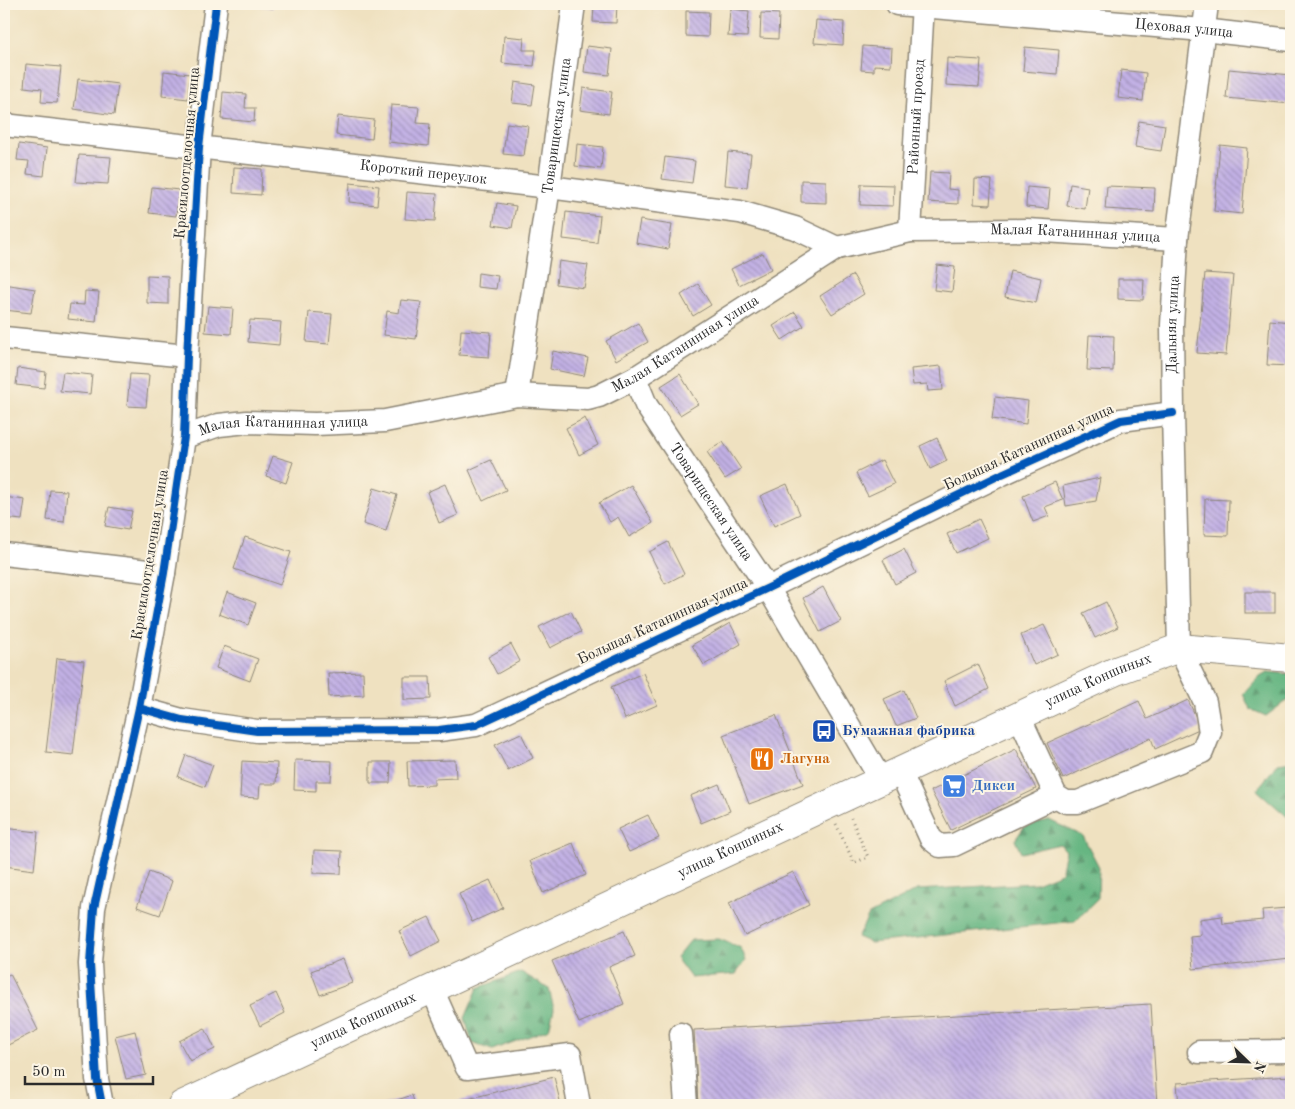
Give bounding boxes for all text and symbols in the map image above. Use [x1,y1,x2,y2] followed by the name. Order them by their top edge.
[1134,17,1235,41] street label: Цеховая улица
[540,56,574,195] street label: Товарищеская улица
[906,58,927,176] street label: Районный проезд
[173,66,203,240] street label: Красилоотделочная улица
[359,158,488,187] street label: Короткий переулок
[990,222,1161,246] street label: Малая Катанинная улица
[1164,274,1182,374] street label: Дальняя улица
[609,293,762,396] street label: Малая Катанинная улица
[942,402,1117,494] street label: Большая Катанинная улица
[196,414,369,439] street label: Малая Катанинная улица
[666,441,756,564] street label: Товарищеская улица
[130,468,172,642] street label: Красилоотделочная улица
[576,576,751,668] street label: Большая Катанинная улица
[1043,651,1154,710] street label: улица Коншиных
[811,718,837,744] bus stop icon: Бумажная фабрика
[842,724,975,739] place label: Бумажная фабрика
[749,746,775,772] restaurant icon: Лагуна
[780,752,830,767] place label: Лагуна
[941,773,967,799] supermarket icon: Дикси
[972,779,1015,794] place label: Дикси
[675,819,786,881] street label: улица Коншиных
[308,990,419,1052] street label: улица Коншиных
[1222,1036,1272,1086] north arrow
[25,1054,152,1086] scale bar
[1250,1059,1268,1075] text: N
[32,1065,66,1080] text: 50 m

